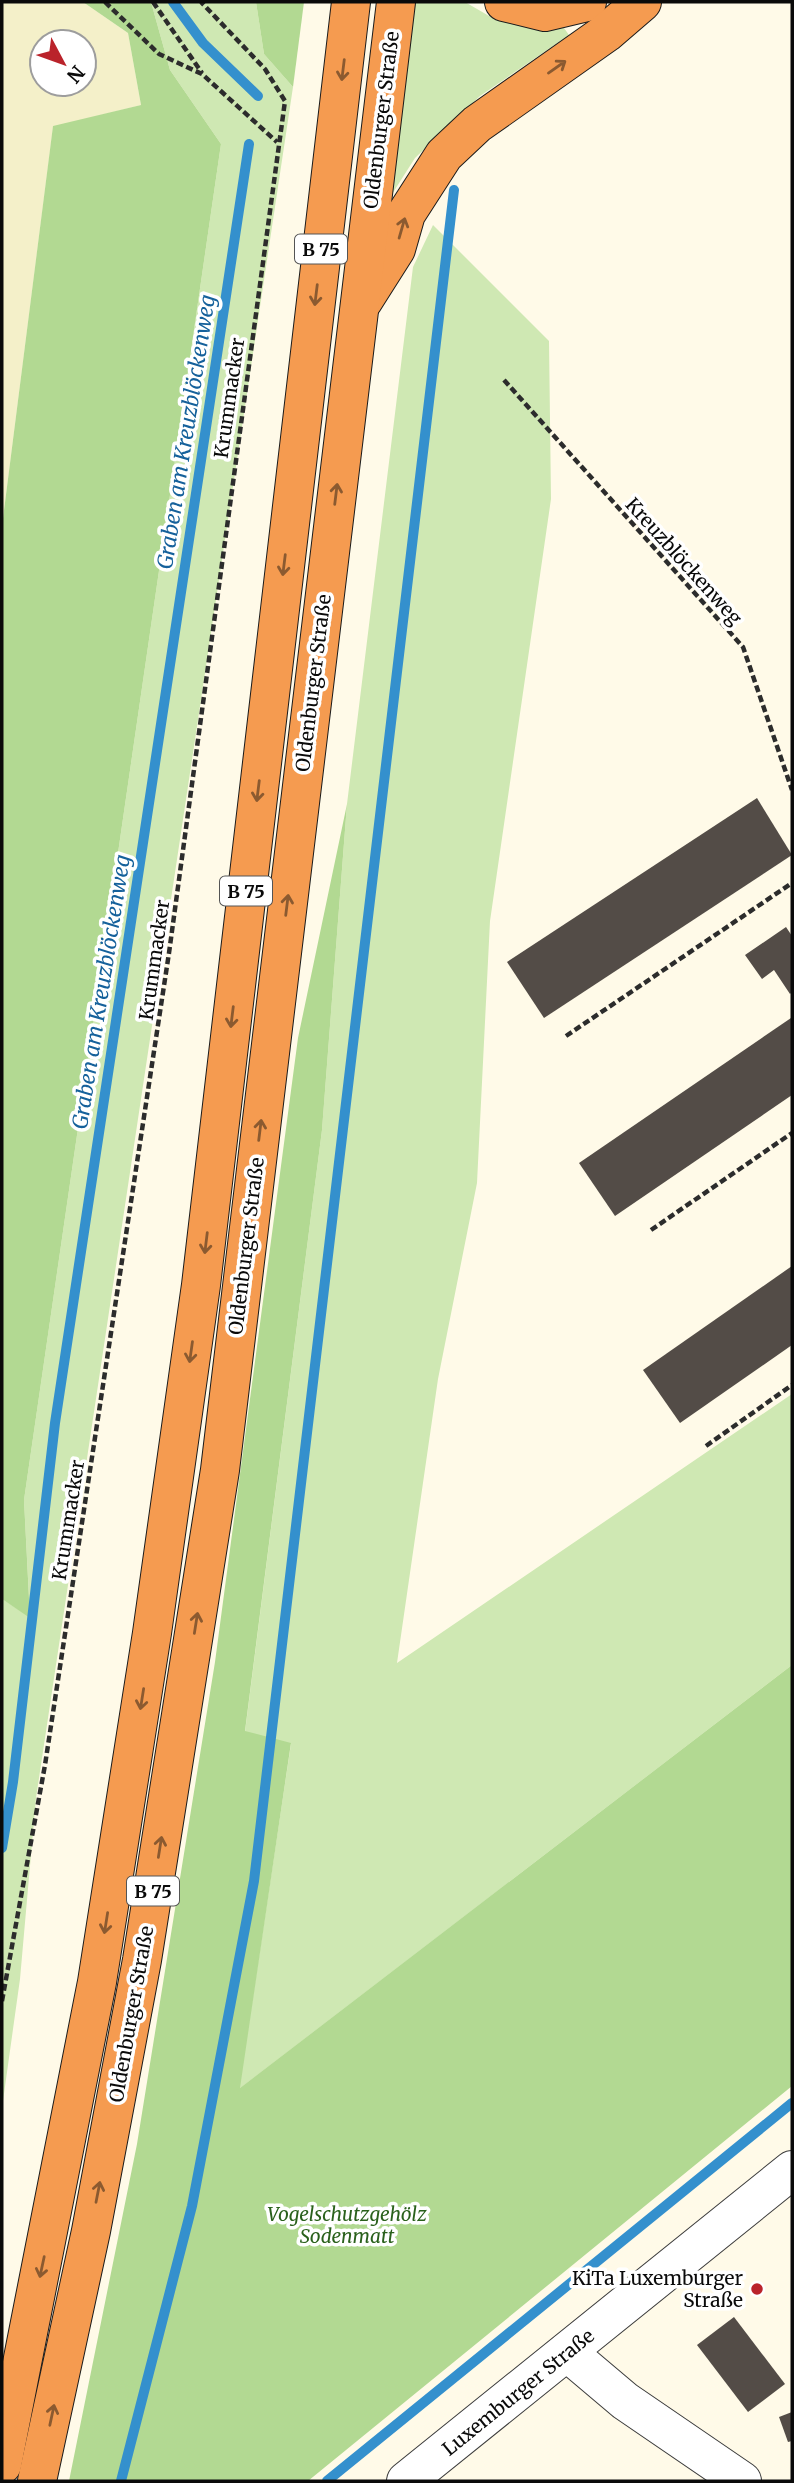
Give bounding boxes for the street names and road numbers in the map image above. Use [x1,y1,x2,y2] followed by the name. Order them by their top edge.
[358,30,404,210] street label: Oldenburger Straße
[295,234,347,264] road number: B 75
[209,336,249,460] street label: Krummacker
[621,492,748,630] street label: Kreuzblöckenweg
[290,593,336,773] street label: Oldenburger Straße
[220,876,272,906] road number: B 75
[134,898,174,1022] street label: Krummacker
[223,1156,269,1336] street label: Oldenburger Straße
[47,1458,89,1582] street label: Krummacker
[127,1877,179,1906] road number: B 75
[104,1924,158,2104] street label: Oldenburger Straße
[437,2323,599,2461] street label: Luxemburger Straße

